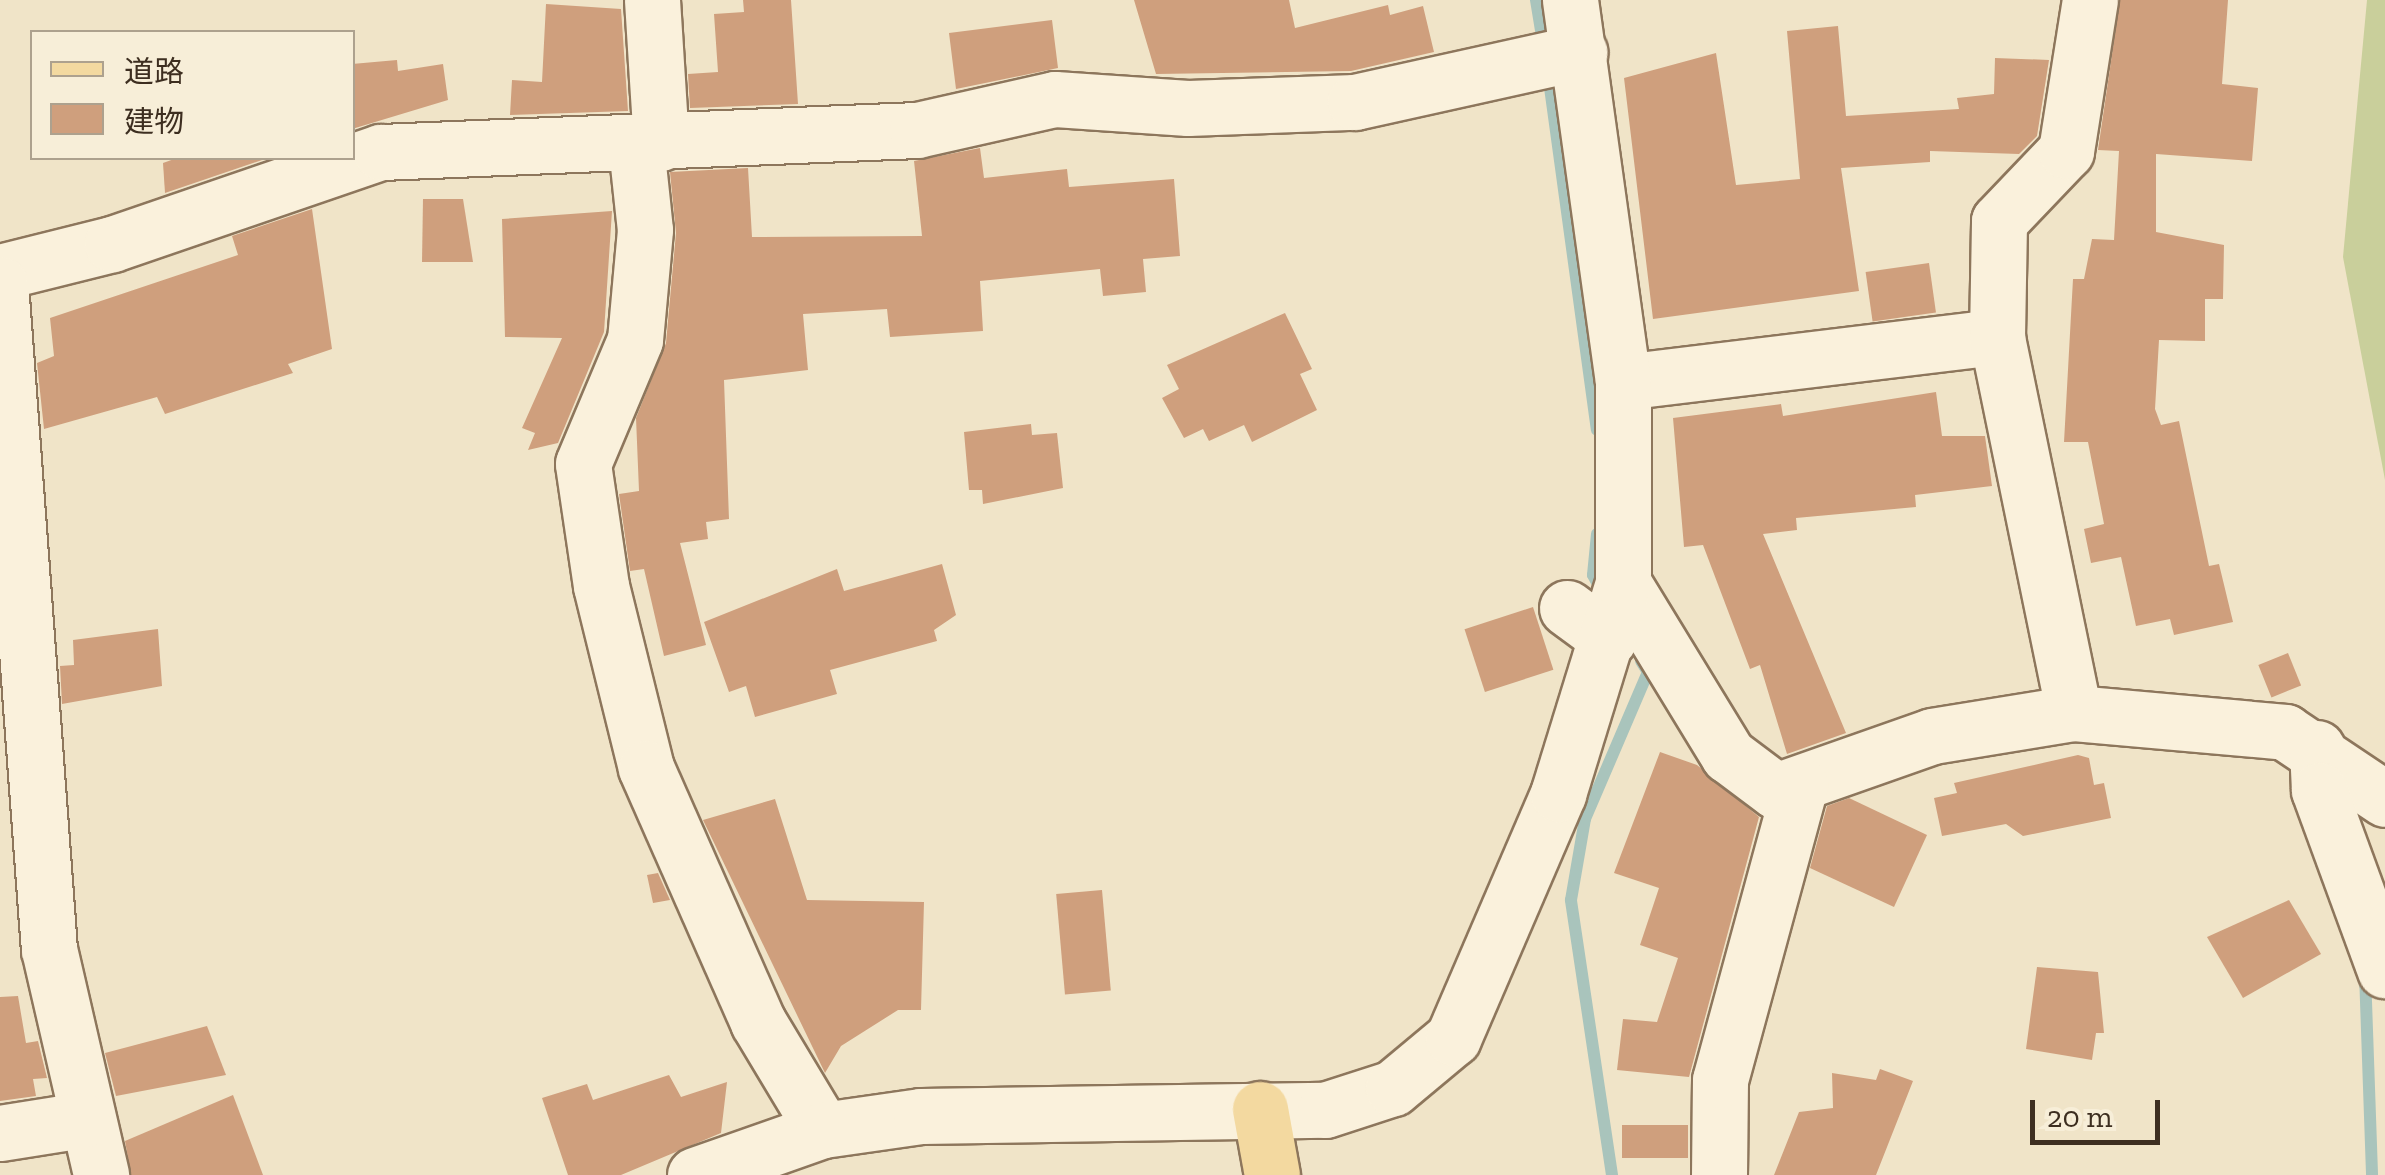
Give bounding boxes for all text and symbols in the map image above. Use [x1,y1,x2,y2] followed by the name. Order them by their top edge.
[30,30,355,160] legend
[124,54,184,90] text: 道路
[124,104,184,140] text: 建物
[2035,1080,2165,1142] scale bar
[2047,1099,2112,1135] text: 20 m

